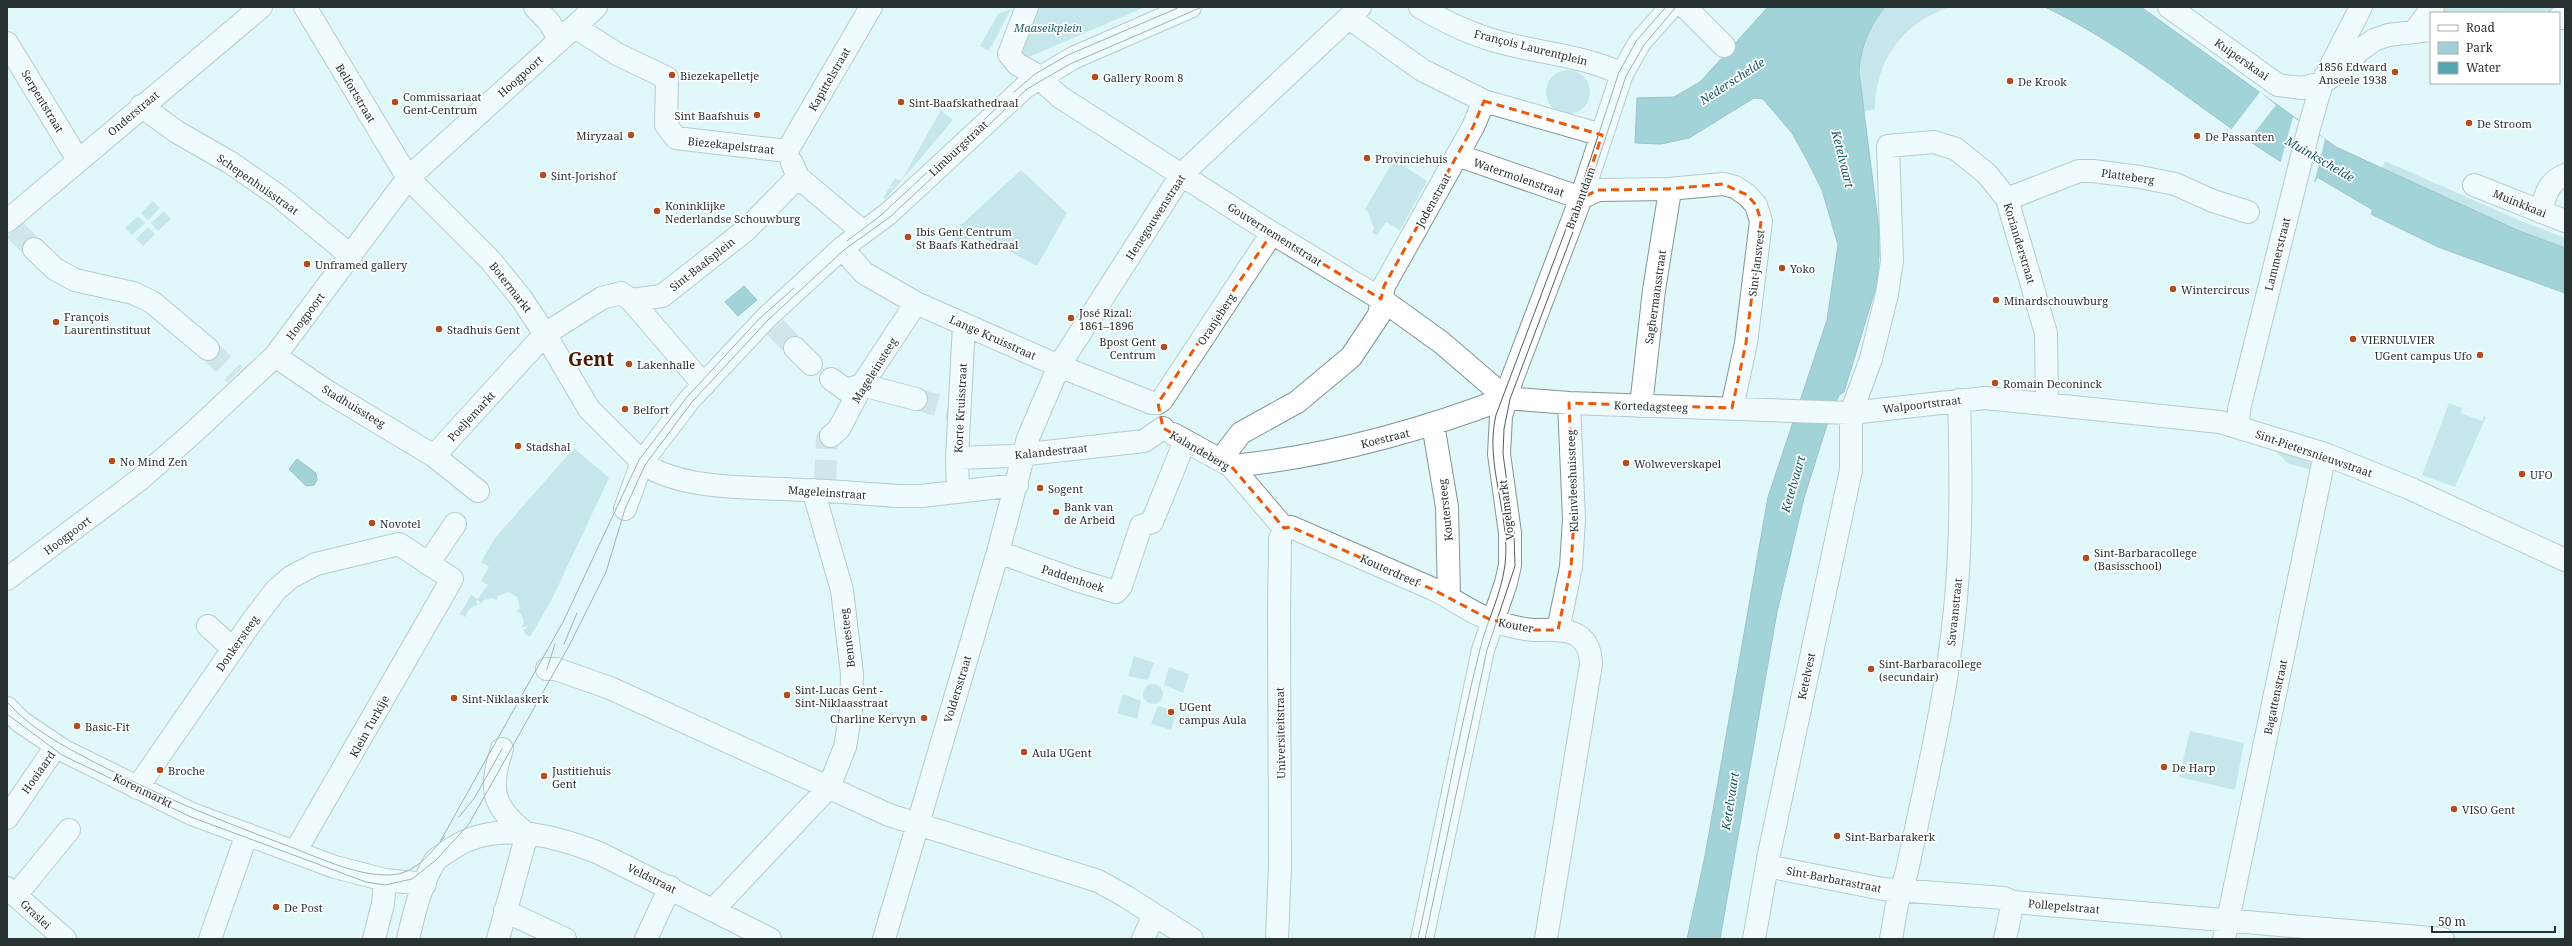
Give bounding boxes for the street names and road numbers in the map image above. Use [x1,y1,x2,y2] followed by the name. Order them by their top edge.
[1473,26,1589,68] street label: François Laurentplein
[2212,35,2273,84] street label: Kuiperskaai
[805,44,853,114] street label: Kapittelstraat
[494,52,546,100] street label: Hoogpoort
[333,61,379,125] street label: Belfortstraat
[18,67,68,135] street label: Serpentstraat
[104,87,162,139] street label: Onderstraat
[925,117,991,179] street label: Limburgstraat
[687,133,775,157] street label: Biezekapelstraat
[214,150,302,218] street label: Schepenhuisstraat
[1472,154,1567,200] street label: Watermolenstraat
[1562,164,1598,231] street label: Brabantdam
[2100,165,2156,187] street label: Platteberg
[1411,170,1454,231] street label: Jodenstraat
[1122,171,1188,263] street label: Henegouwenstraat
[2491,185,2550,221] street label: Muinkkaai
[1225,199,1325,269] street label: Gouvernementstraat
[2001,201,2039,285] street label: Korianderstraat
[2261,216,2293,292] street label: Lammerstraat
[1744,229,1768,297] street label: Sint-Jansvest
[666,234,738,294] street label: Sint-Baafsplein
[1641,249,1669,345] street label: Saghermansstraat
[486,259,536,316] street label: Botermarkt
[282,289,328,343] street label: Hoogpoort
[1194,290,1238,348] street label: Oranjeberg
[947,311,1039,363] street label: Lange Kruisstraat
[848,334,900,406] street label: Mageleinsteeg
[950,363,970,453] street label: Korte Kruisstraat
[319,381,389,431] street label: Stadhuissteeg
[444,388,498,444] street label: Poeljemarkt
[1882,392,1962,416] street label: Walpoortstraat
[1614,397,1688,415] street label: Kortedagsteeg
[1359,425,1411,451] street label: Koestraat
[2253,426,2375,480] street label: Sint-Pietersnieuwstraat
[1167,427,1233,473] street label: Kalandeberg
[1563,429,1581,533] street label: Kleinvleeshuissteeg
[1014,440,1088,462] street label: Kalandestraat
[1434,478,1456,542] street label: Koutersteeg
[1495,479,1517,541] street label: Vogelmarkt
[787,482,867,502] street label: Mageleinstraat
[40,512,94,558] street label: Hoogpoort
[1358,550,1423,590] street label: Kouterdreef
[1040,561,1107,595] street label: Paddenhoek
[1943,577,1965,647] street label: Savaanstraat
[836,607,858,669] street label: Bennesteeg
[212,612,262,674] street label: Donkersteeg
[1497,614,1536,636] street label: Kouter
[1794,651,1818,701] street label: Ketelvest
[940,654,974,724] street label: Voldersstraat
[2260,658,2290,736] street label: Bagattenstraat
[1272,687,1288,779] street label: Universiteitstraat
[346,692,392,760] street label: Klein Turkije
[18,747,58,796] street label: Hooiaard
[111,769,175,811] street label: Korenmarkt
[625,860,679,896] street label: Veldstraat
[1785,862,1883,896] street label: Sint-Barbarastraat
[2028,895,2101,917] street label: Pollepelstraat
[17,896,55,932] street label: Graslei

